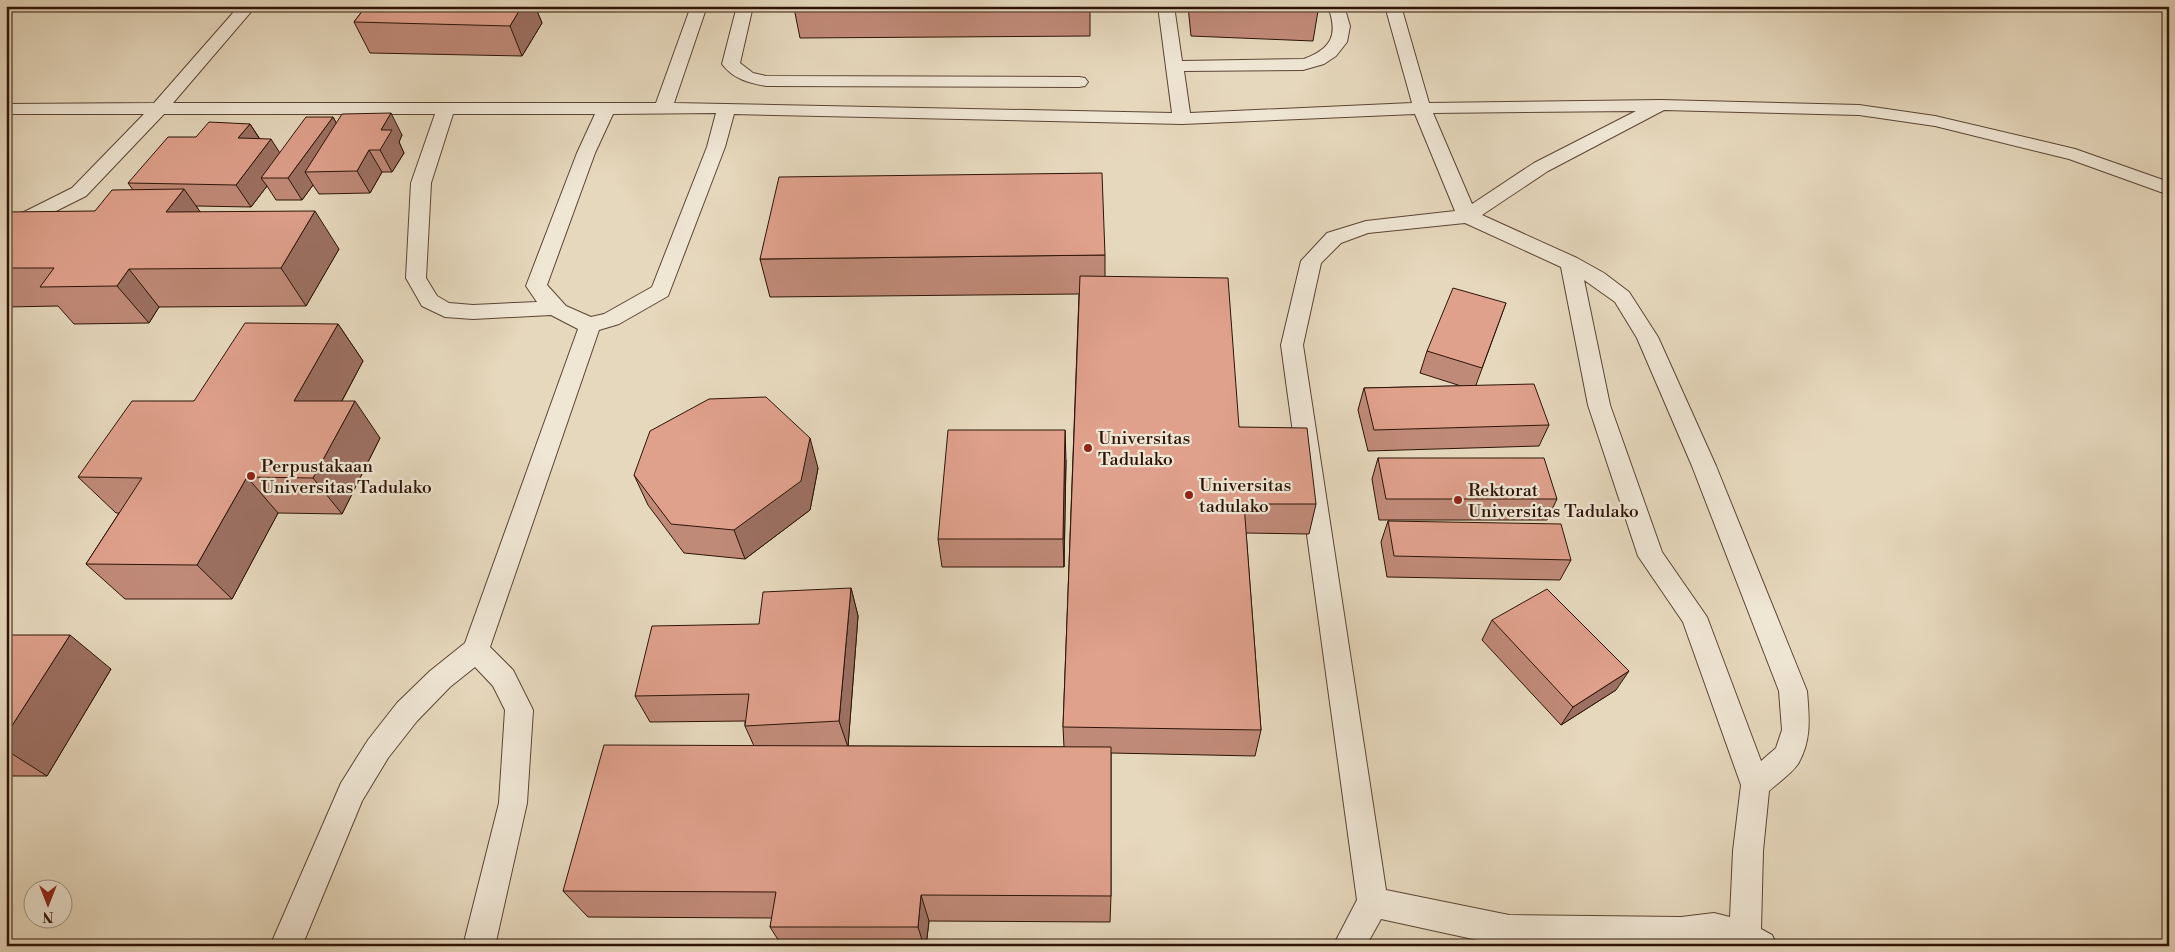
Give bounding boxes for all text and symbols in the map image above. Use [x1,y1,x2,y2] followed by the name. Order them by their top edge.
[1098,427,1190,471] place label: Universitas Tadulako
[1082,442,1094,454] marker: Universitas Tadulako
[261,455,432,499] place label: Perpustakaan Universitas Tadulako
[245,470,257,482] marker: Perpustakaan Universitas Tadulako
[1199,474,1291,518] place label: Universitas tadulako
[1468,479,1639,523] place label: Rektorat Universitas Tadulako
[1183,489,1195,501] marker: Universitas tadulako
[1452,494,1464,506] marker: Rektorat Universitas Tadulako
[22,880,72,930] north arrow
[42,907,54,925] text: N

